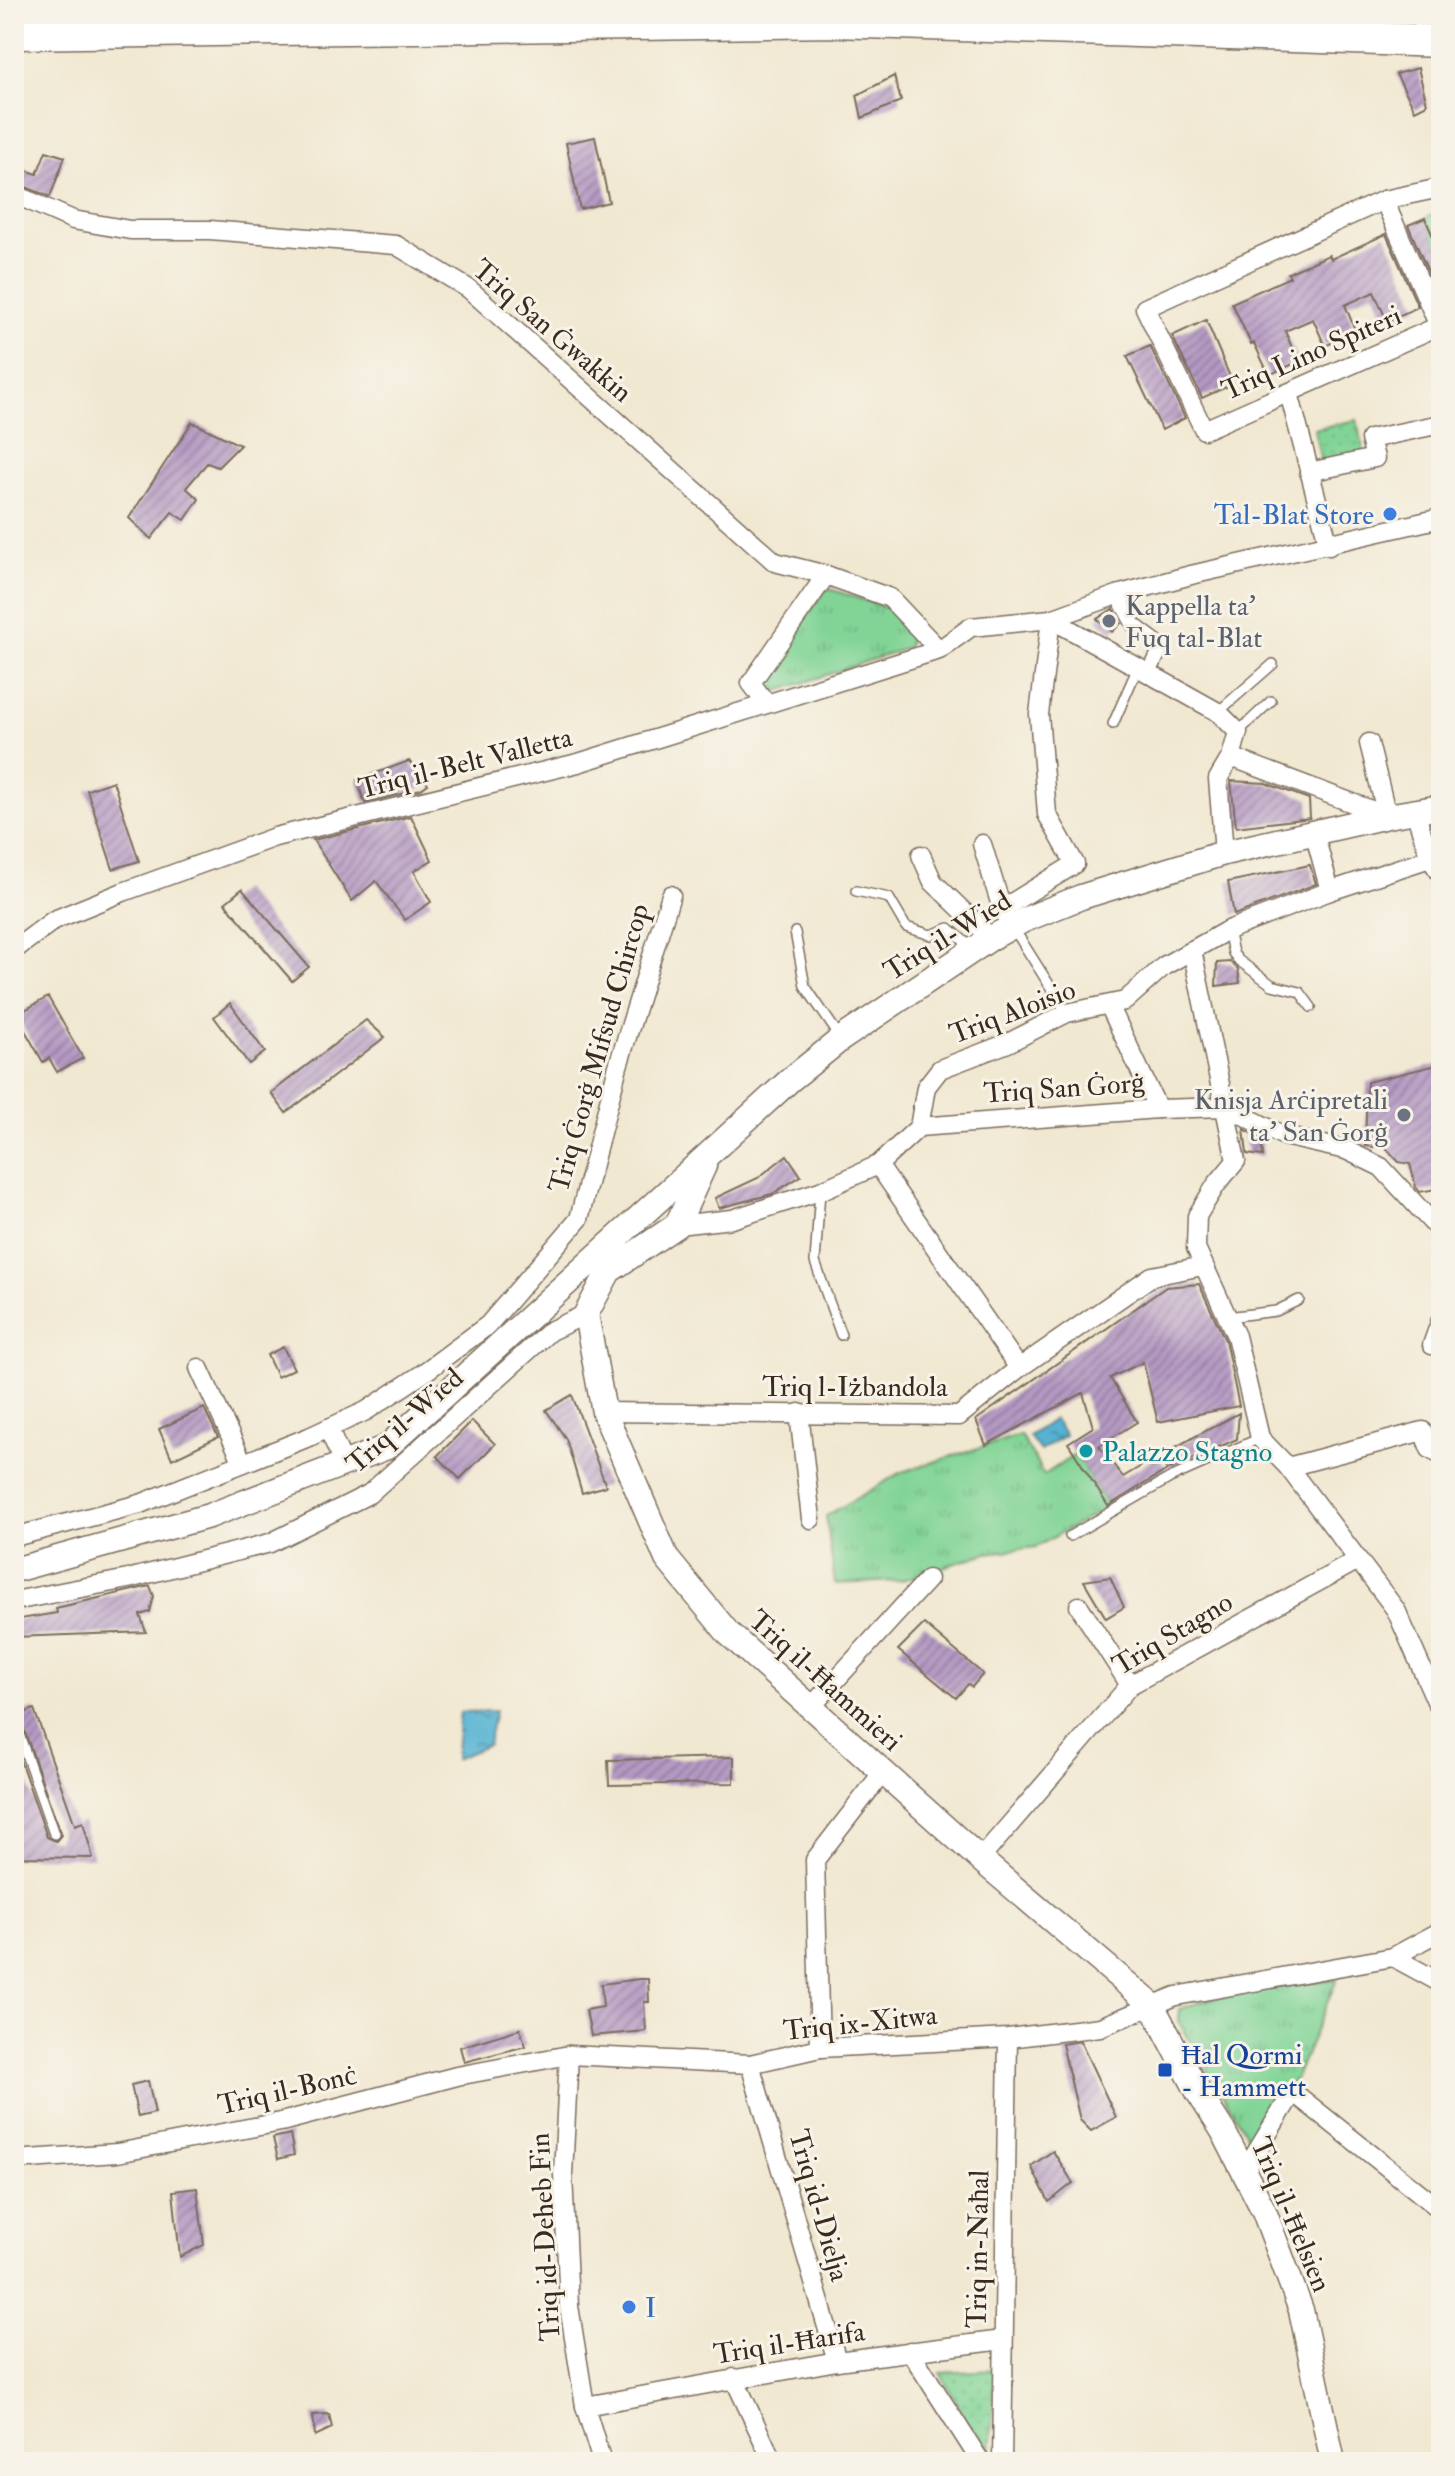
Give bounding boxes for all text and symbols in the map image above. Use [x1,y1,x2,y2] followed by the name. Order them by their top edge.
[465,252,639,410] street label: Triq San Ġwakkin
[1216,298,1407,409] street label: Triq Lino Spiteri
[1214,498,1374,533] place label: Tal-Blat Store
[1381,505,1399,523] marker: Tal-Blat Store
[1125,589,1262,656] place label: Kappella ta' Fuq tal-Blat
[1100,612,1118,630] marker: Kappella ta' Fuq tal-Blat
[355,720,576,807] street label: Triq il-Belt Valletta
[878,883,1018,989] street label: Triq il-Wied
[541,900,657,1197] street label: Triq Ġorġ Mifsud Chircop
[945,972,1080,1052] street label: Triq Aloisio
[982,1065,1146,1112] street label: Triq San Ġorġ
[1194,1083,1388,1150] place label: Knisja Arċipretali ta' San Ġorġ
[1395,1106,1413,1124] marker: Knisja Arċipretali ta' San Ġorġ
[339,1361,471,1481] street label: Triq il-Wied
[762,1370,948,1405] street label: Triq l-Iżbandola
[1102,1435,1272,1470] place label: Palazzo Stagno
[1077,1442,1095,1460] marker: Palazzo Stagno
[1106,1585,1239,1684] street label: Triq Stagno
[741,1603,909,1759] street label: Triq il-Ħammieri
[782,1998,939,2049] street label: Triq ix-Xitwa
[1181,2038,1306,2105] place label: Ħal Qormi - Hammett
[215,2058,360,2123] street label: Triq il-Bonċ
[1156,2061,1174,2079] marker: Ħal Qormi - Hammett
[780,2126,857,2286] street label: Triq id-Dielja
[523,2132,568,2342] street label: Triq id-Deheb Fin
[1242,2132,1339,2297] street label: Triq il-Ħelsien
[960,2170,997,2328] street label: Triq in-Naħal
[645,2291,656,2326] place label: I
[620,2298,638,2316] marker: I
[711,2314,868,2373] street label: Triq il-Ħarifa

